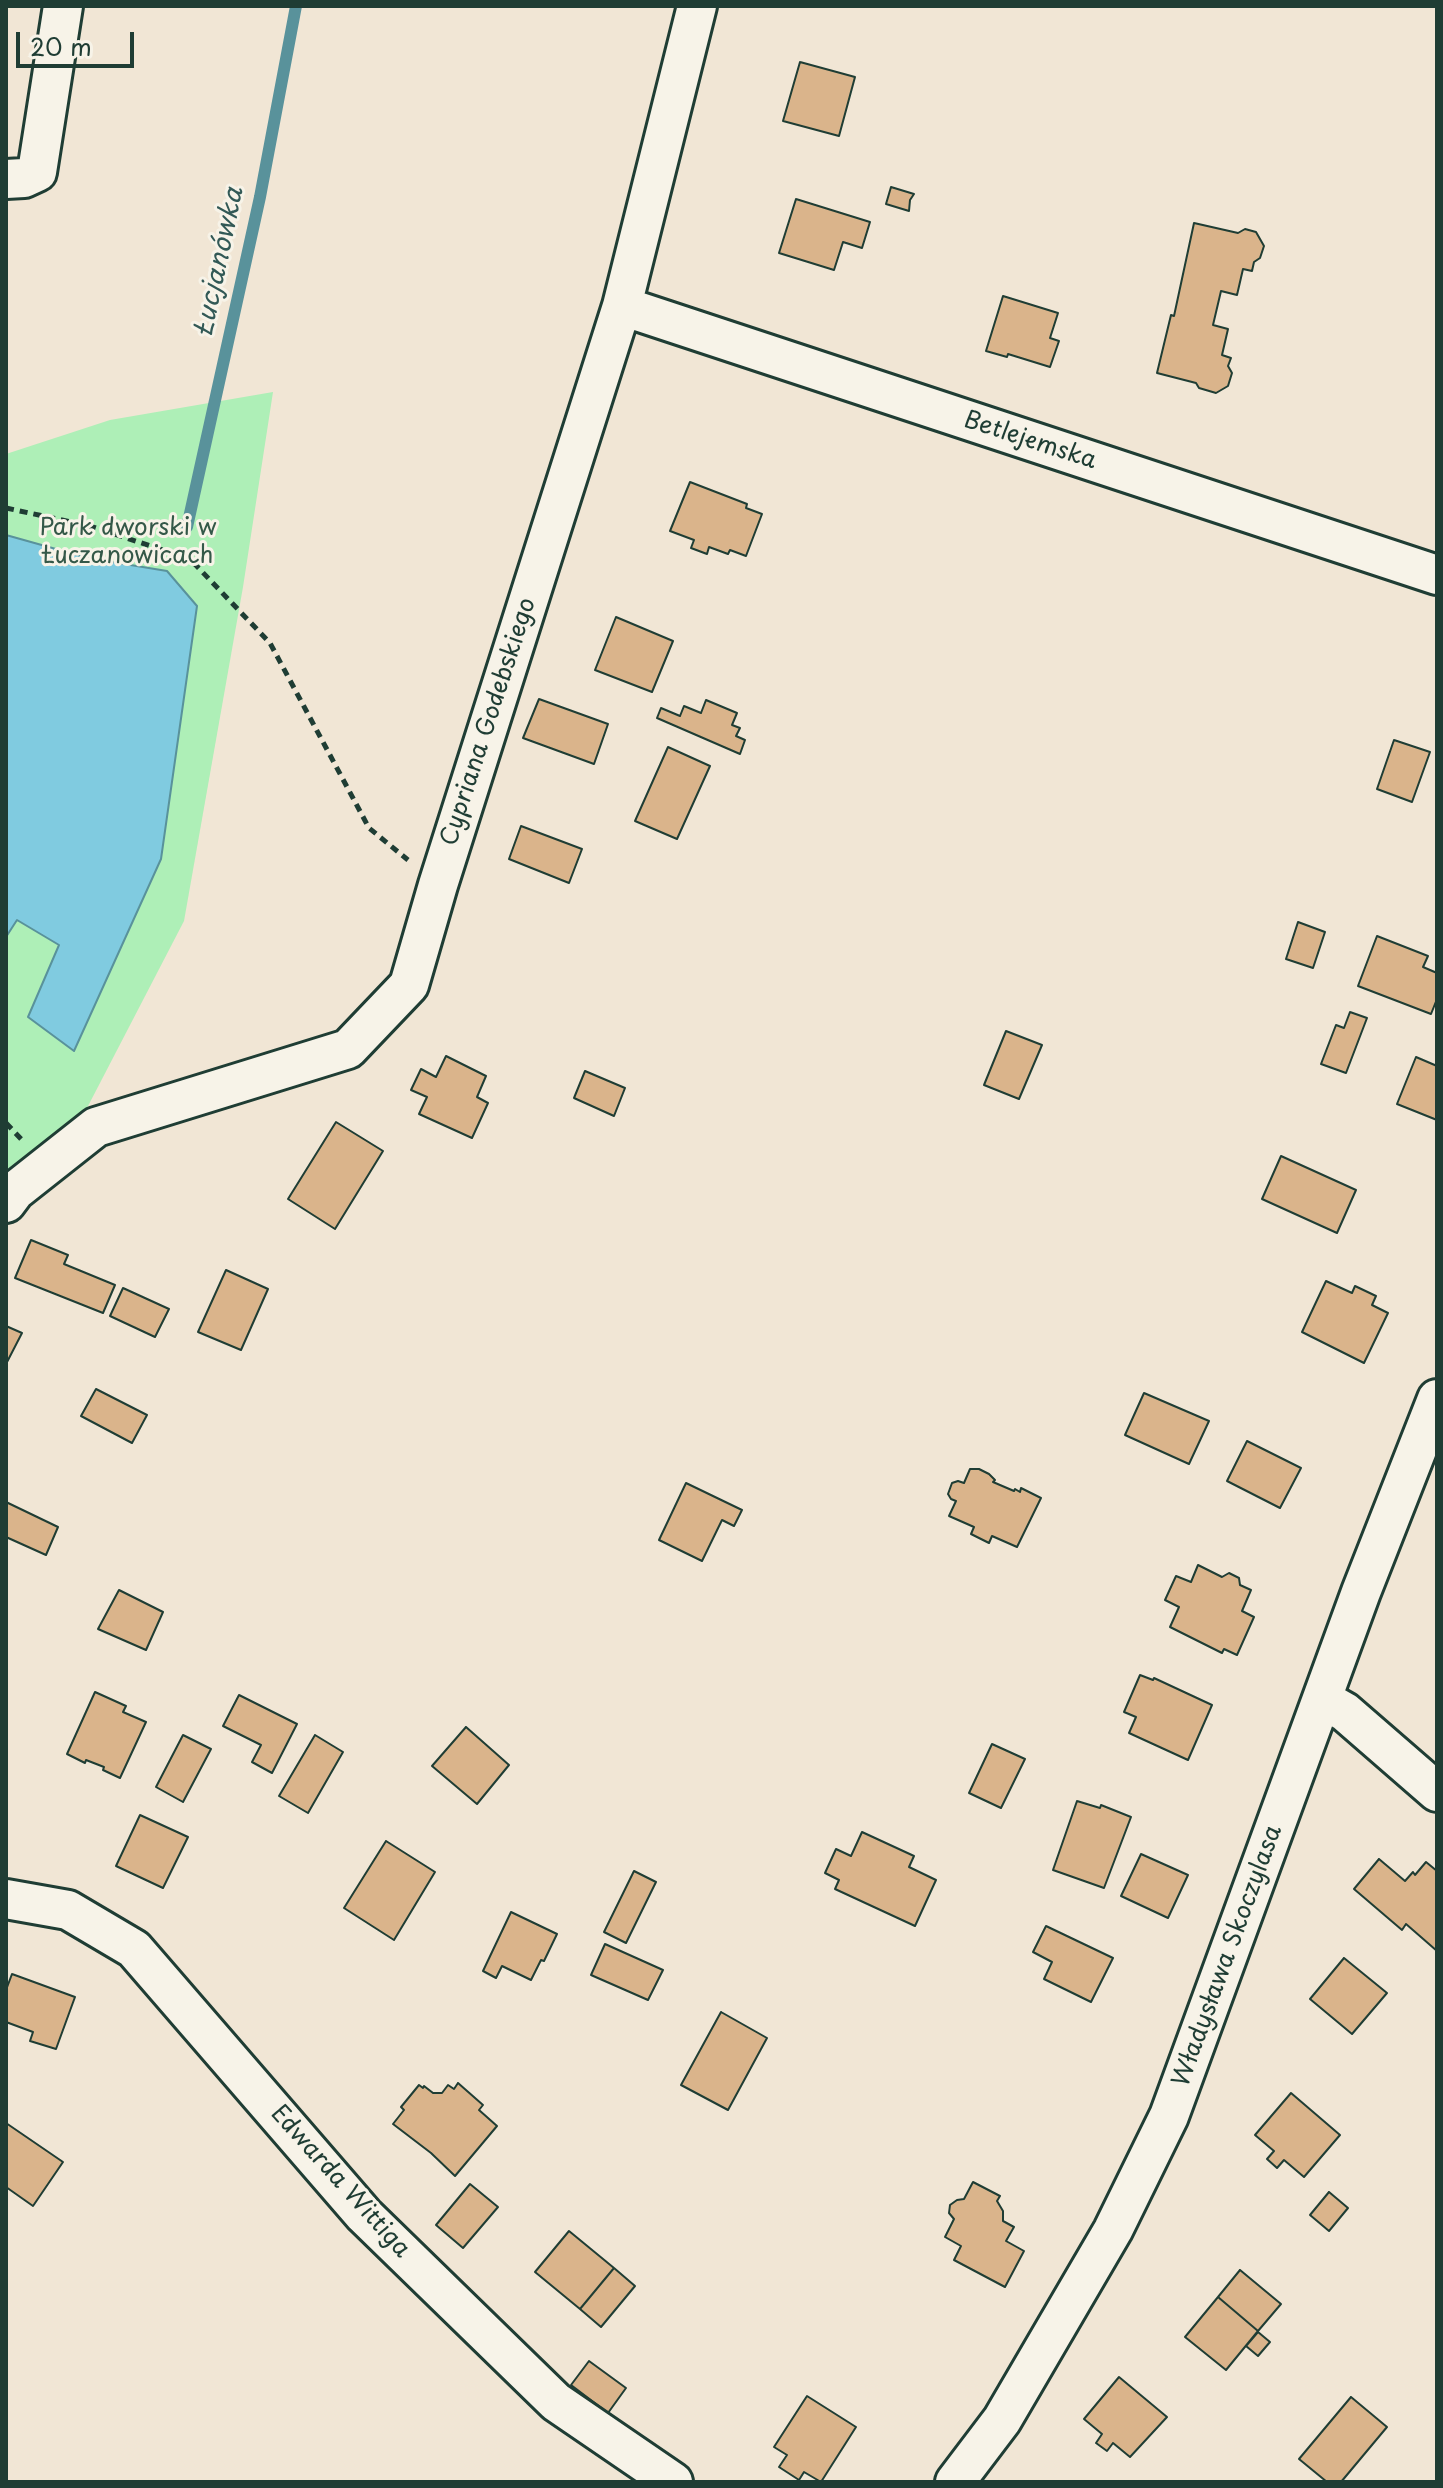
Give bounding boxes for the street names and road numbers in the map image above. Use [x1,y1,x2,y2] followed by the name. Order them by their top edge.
[960,406,1100,476] street label: Betlejemska
[435,594,543,850] street label: Cypriana Godebskiego
[1167,1821,1289,2091] street label: Władysława Skoczylasa
[264,2100,416,2264] street label: Edwarda Wittiga

